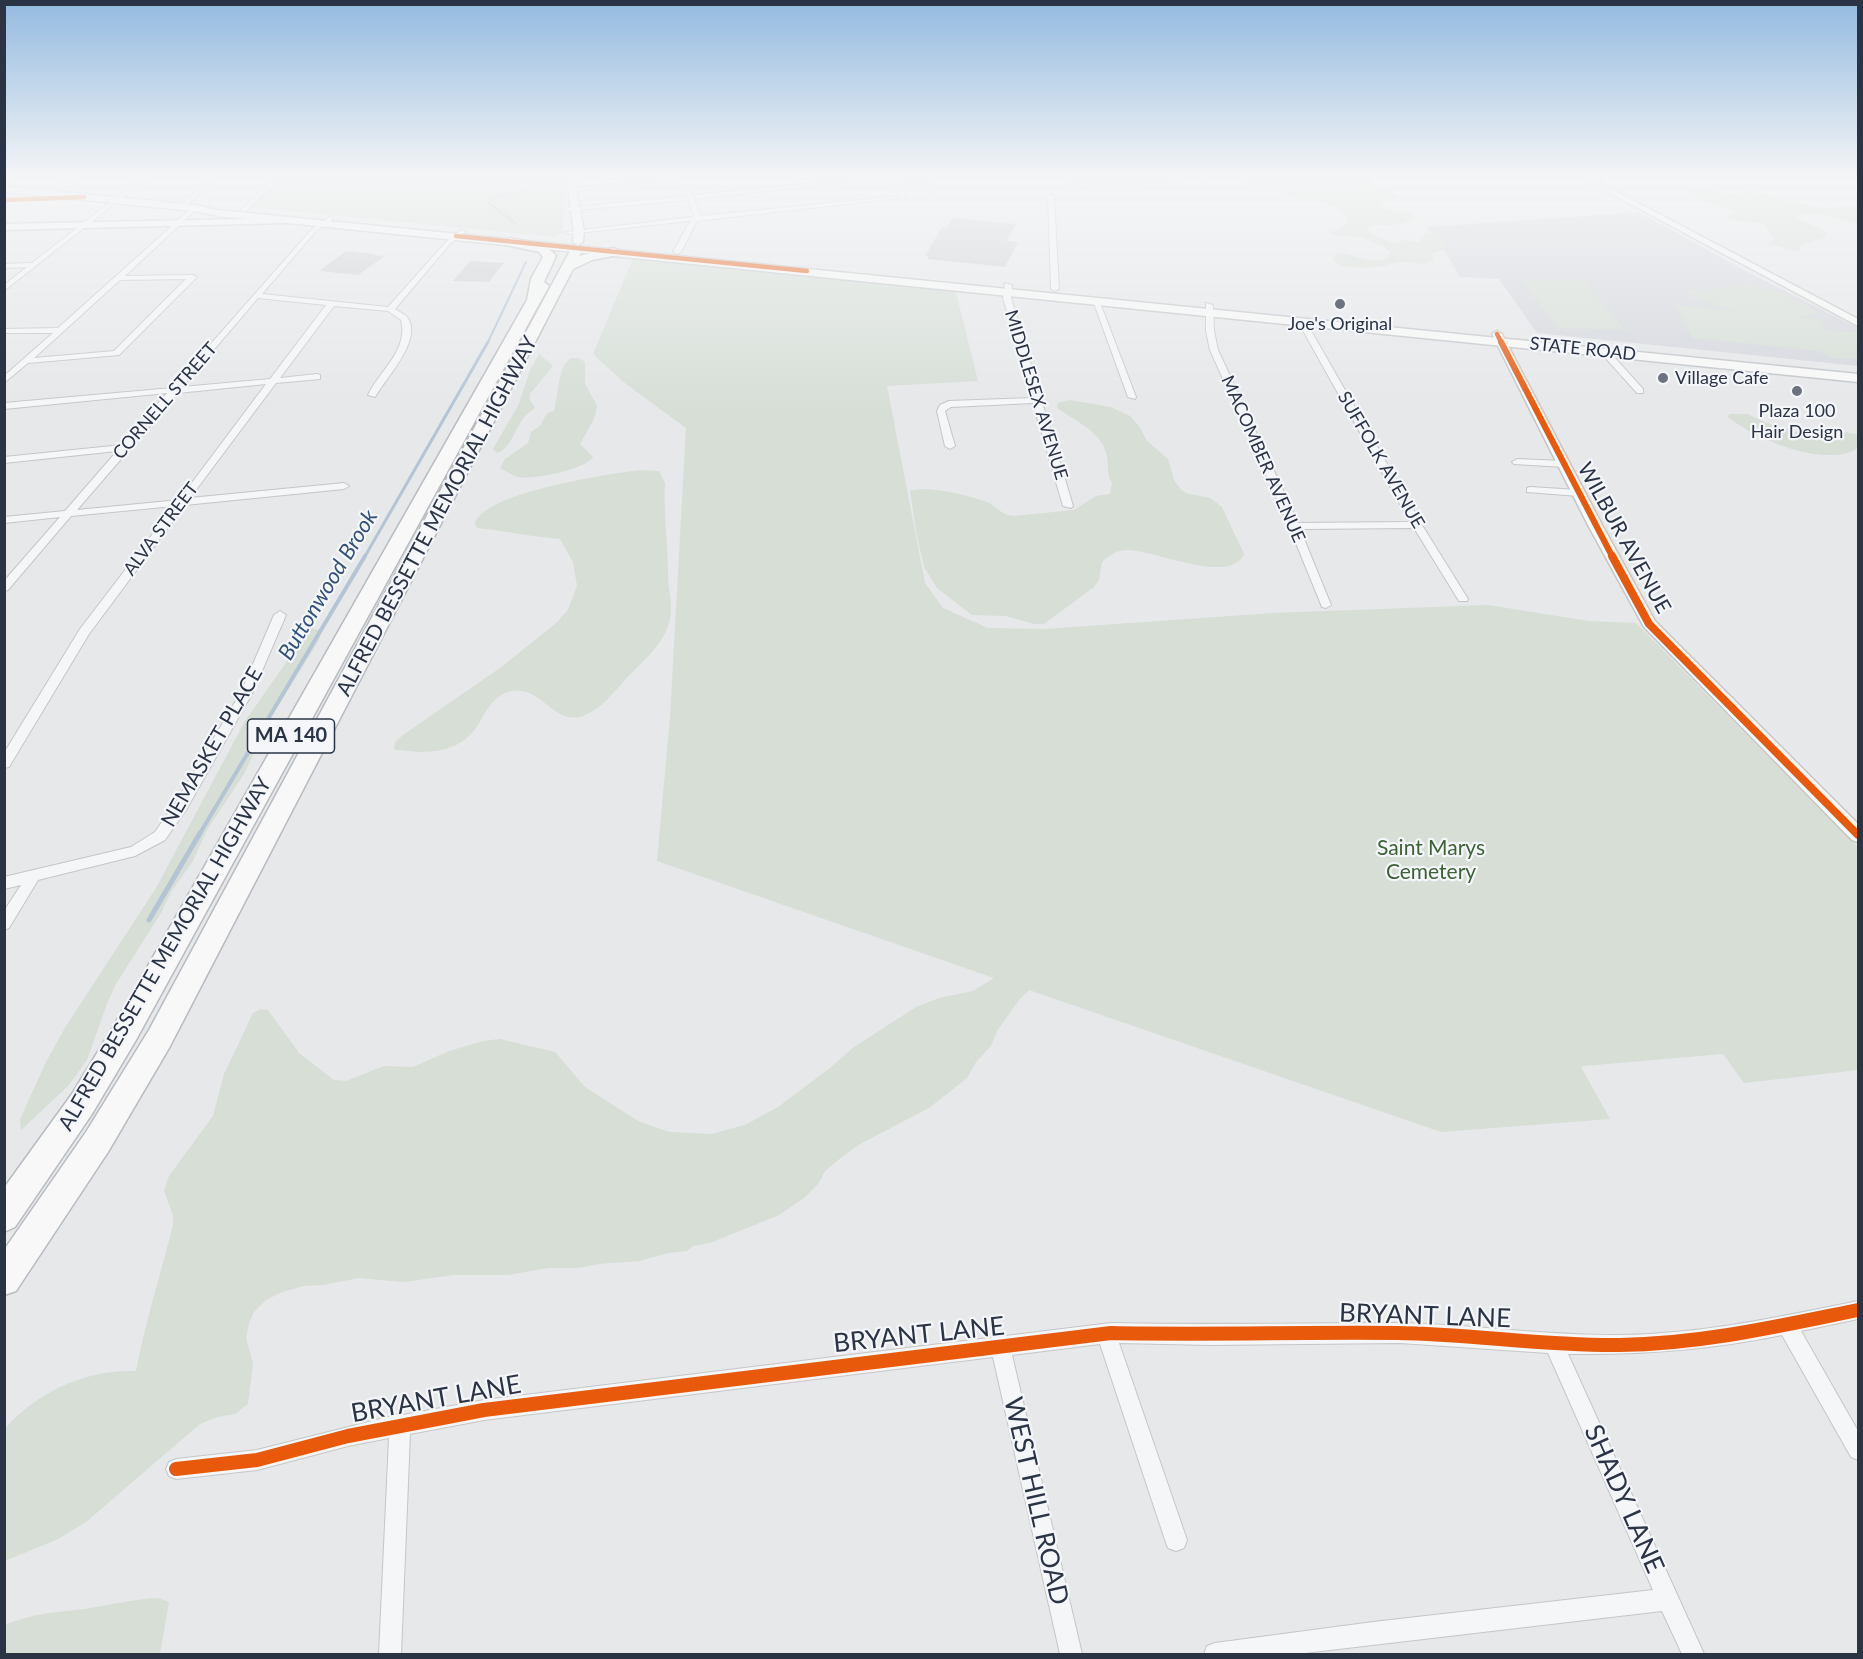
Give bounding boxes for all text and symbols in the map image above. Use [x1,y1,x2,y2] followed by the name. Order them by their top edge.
[1333,297,1347,311] marker: Joe's Original
[1000,308,1072,482] street label: MIDDLESEX AVENUE
[1288,313,1392,335] place label: Joe's Original
[331,332,543,700] street label: ALFRED BESSETTE MEMORIAL HIGHWAY
[1529,333,1637,365] street label: STATE ROAD
[108,338,222,464] street label: CORNELL STREET
[1675,367,1769,389] place label: Village Cafe
[1656,371,1670,385] marker: Village Cafe
[1216,372,1310,546] street label: MACOMBER AVENUE
[1790,384,1804,398] marker: Plaza 100 Hair Design
[1333,388,1429,532] street label: SUFFOLK AVENUE
[1751,400,1843,442] place label: Plaza 100 Hair Design
[1572,458,1676,618] street label: WILBUR AVENUE
[119,478,203,580] street label: ALVA STREET
[273,505,383,665] water label: Buttonwood Brook
[156,663,268,831] street label: NEMASKET PLACE
[248,719,334,753] road number: MA 140
[53,773,277,1135] street label: ALFRED BESSETTE MEMORIAL HIGHWAY
[1377,835,1485,885] park label: Saint Marys Cemetery
[1338,1297,1512,1335] street label: BRYANT LANE
[832,1310,1006,1360] street label: BRYANT LANE
[349,1369,523,1429] street label: BRYANT LANE
[997,1394,1075,1608] street label: WEST HILL ROAD
[1577,1420,1671,1578] street label: SHADY LANE

